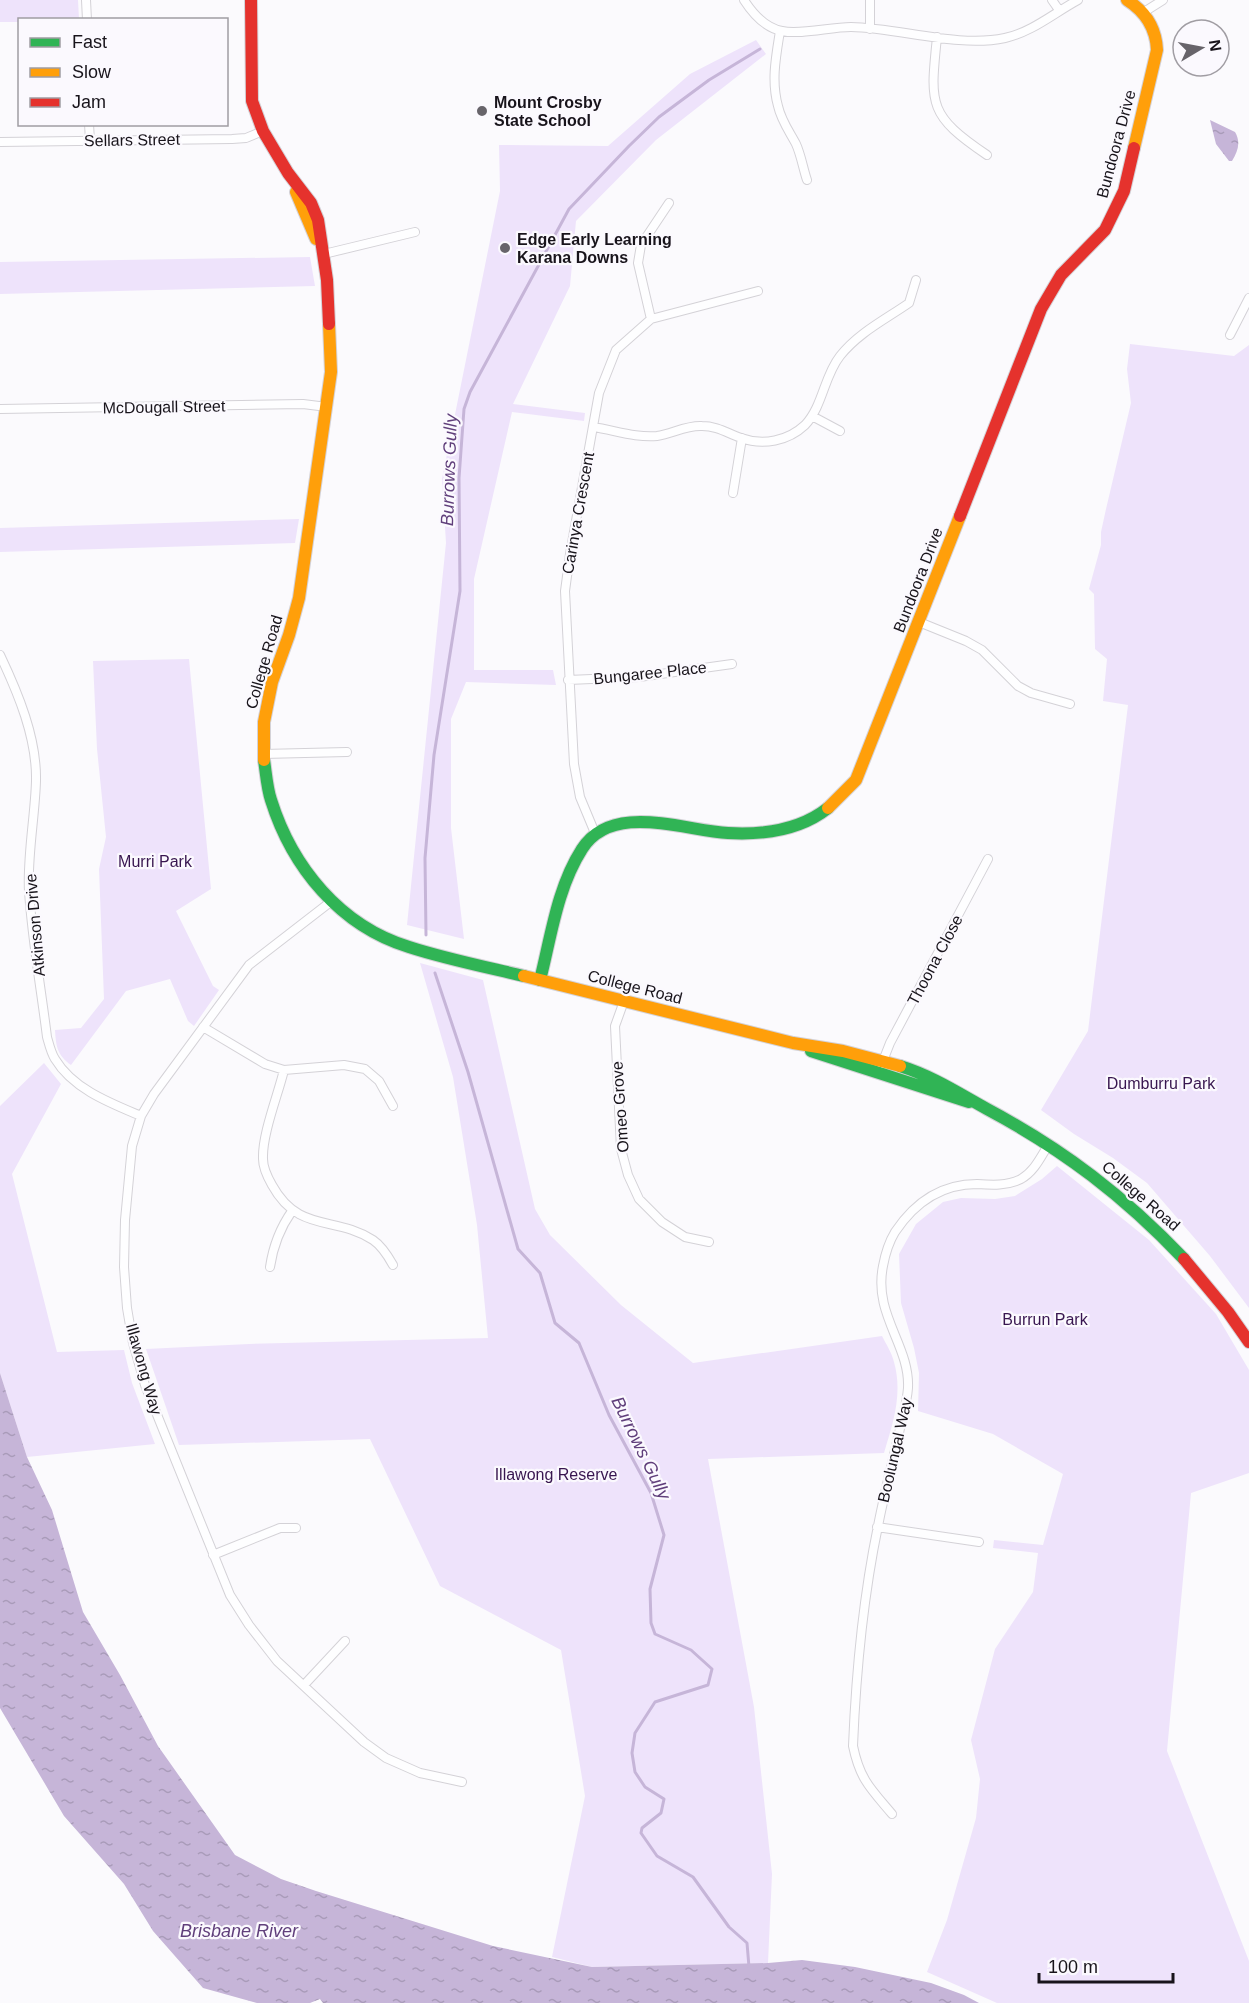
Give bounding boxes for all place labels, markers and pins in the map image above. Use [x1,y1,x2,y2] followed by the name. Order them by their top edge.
[494,94,602,129] place label: Mount Crosby State School
[475,104,489,118] marker: Mount Crosby State School
[517,231,672,266] place label: Edge Early Learning Karana Downs
[498,241,512,255] marker: Edge Early Learning Karana Downs

